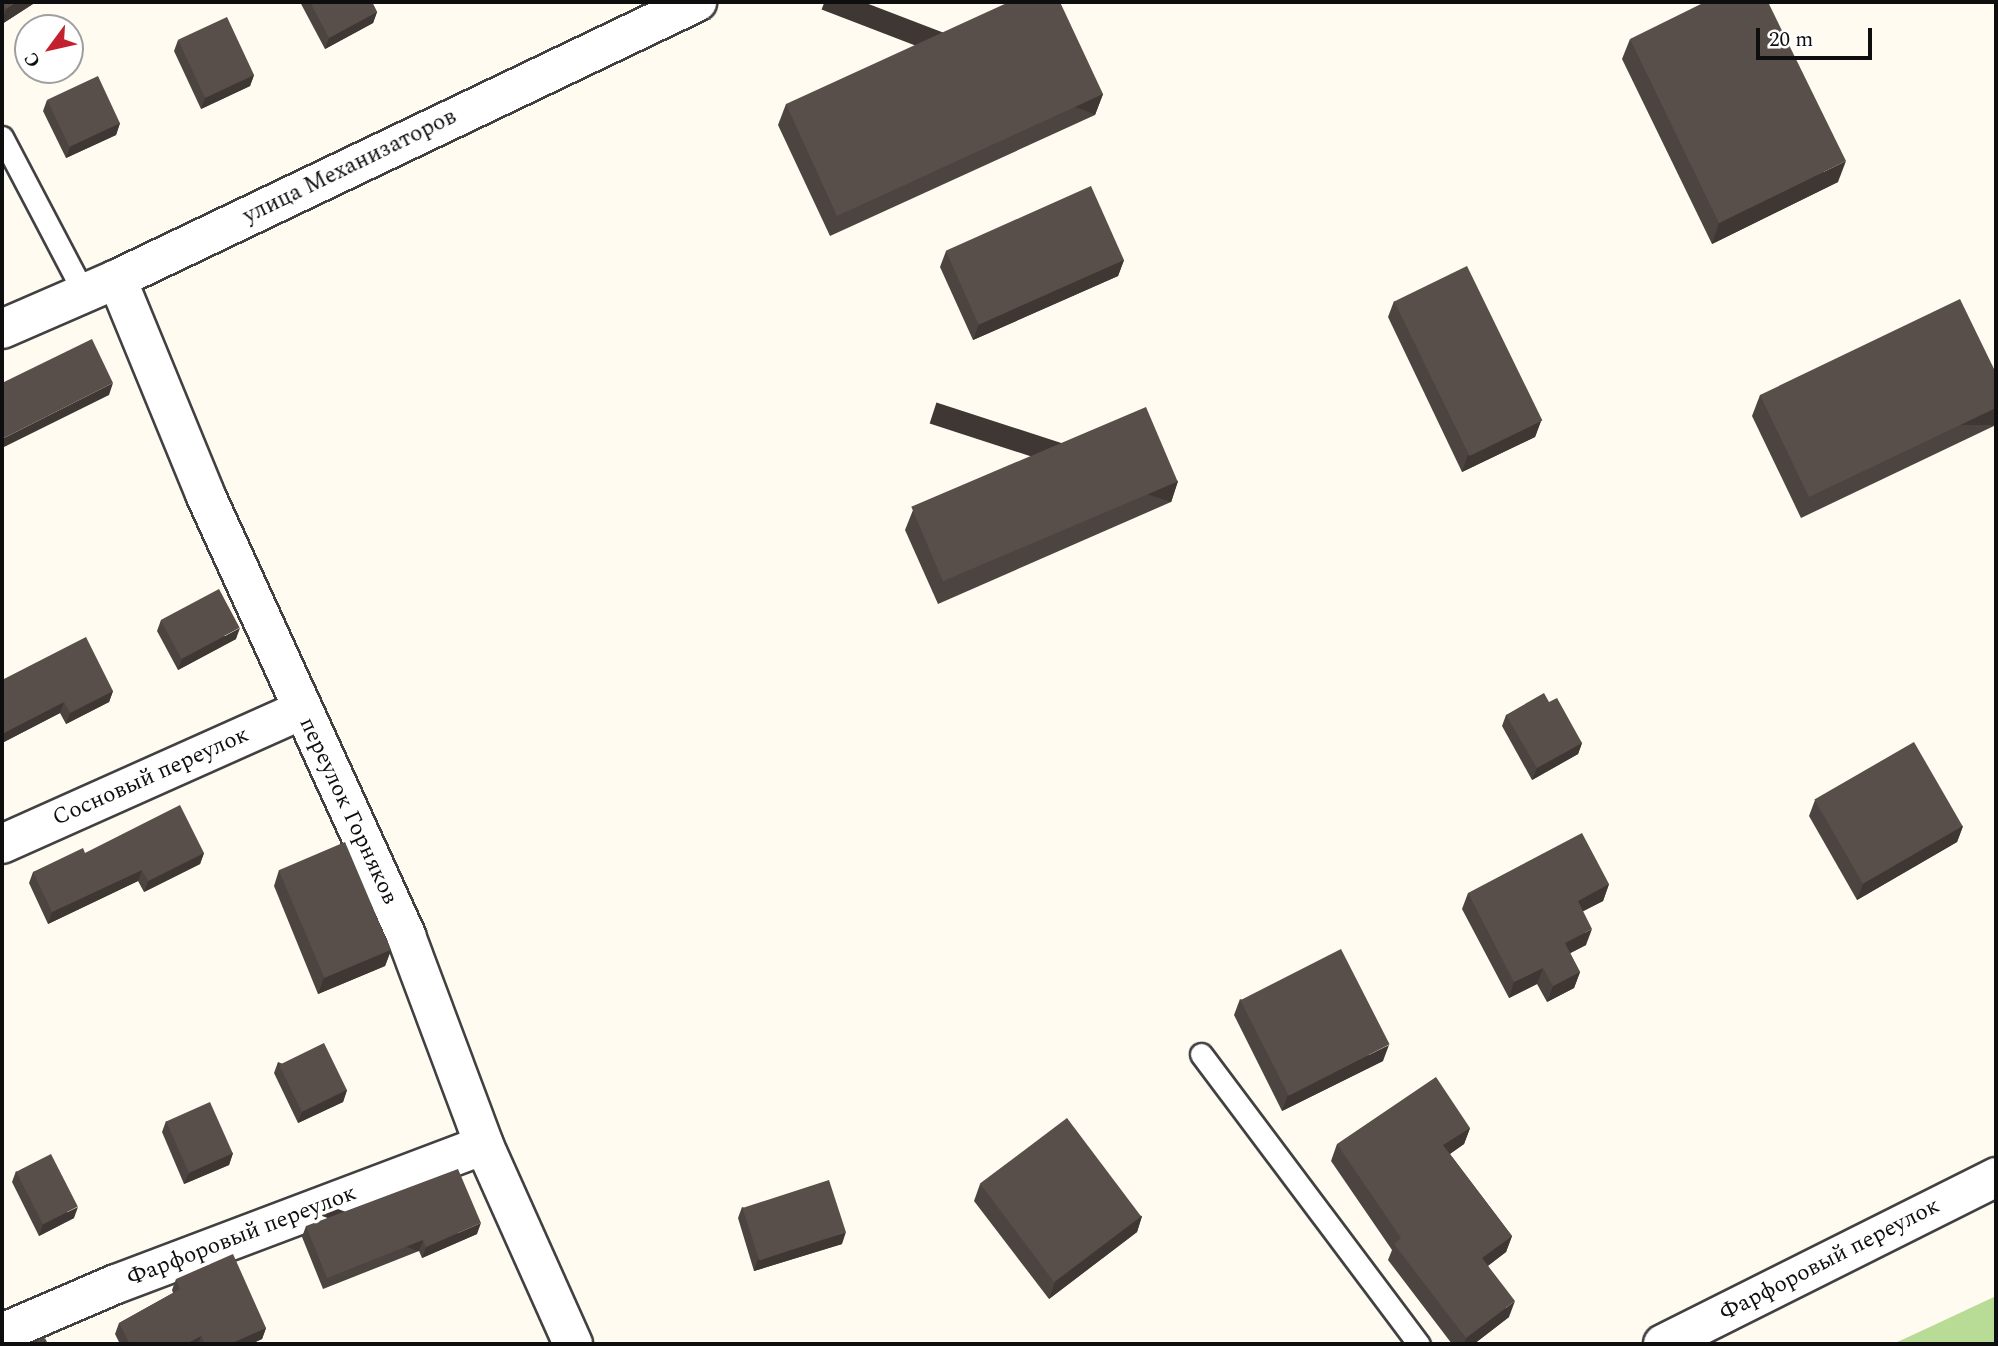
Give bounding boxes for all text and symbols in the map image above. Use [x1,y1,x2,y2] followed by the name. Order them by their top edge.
[14,14,84,84] north arrow
[1760,14,1876,58] scale bar
[1769,24,1813,56] text: 20 m
[17,46,48,73] text: С
[239,103,461,231] street label: улица Механизаторов
[293,713,403,909] street label: переулок Горняков
[49,721,253,833] street label: Сосновый переулок
[124,1180,360,1292] street label: Фарфоровый переулок
[1715,1193,1945,1327] street label: Фарфоровый переулок

